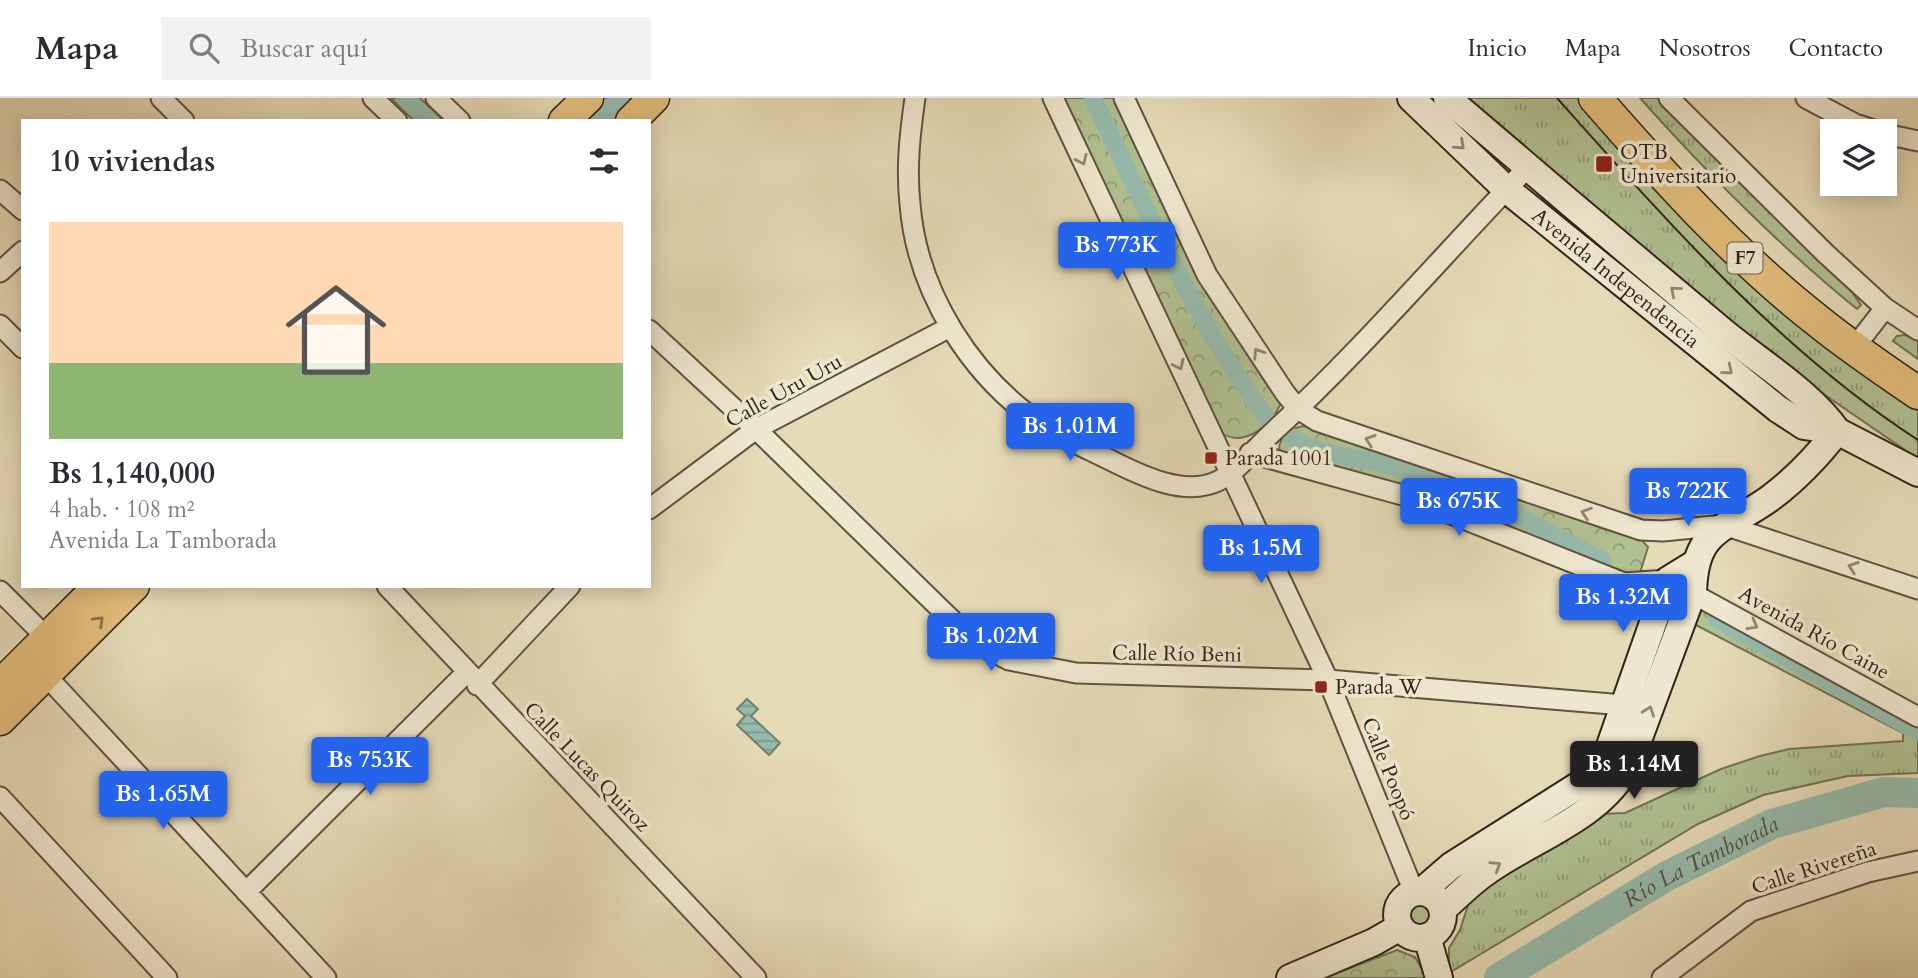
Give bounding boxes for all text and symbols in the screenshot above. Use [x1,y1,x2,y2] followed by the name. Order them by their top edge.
[161,17,651,80] search box
[35,26,119,71] text: Mapa
[185,29,223,67] icon: search
[241,31,368,66] text: Buscar aquí
[1467,32,1527,65] text: Inicio
[1565,32,1621,65] text: Mapa
[1659,32,1751,65] text: Nosotros
[1789,32,1883,65] text: Contacto
[1820,119,1897,196] map controls
[1820,119,1897,196] button: layers
[1452,137,1465,150] one-way arrow
[1620,138,1736,191] place label: OTB Universitario
[49,141,215,182] text: 10 viviendas
[585,142,623,180] icon: filters
[1074,153,1088,165] one-way arrow
[1594,154,1614,174] marker: OTB Universitario
[1526,201,1706,355] street label: Avenida Independencia
[1052,222,1182,282] pin: Bs 773K
[1074,229,1160,260] text: Bs 773K
[1728,242,1762,274] road number: F7
[273,267,399,393] icon: home
[1671,287,1683,300] one-way arrow
[720,347,848,435] street label: Calle Uru Uru
[1254,348,1267,361] one-way arrow
[1171,358,1185,370] one-way arrow
[1721,361,1733,374] one-way arrow
[998,404,1142,463] pin: Bs 1.01M
[1022,410,1118,441] text: Bs 1.01M
[1365,434,1377,448] one-way arrow
[1225,444,1332,473] place label: Parada 1001
[1203,450,1219,466] marker: Parada 1001
[49,453,215,494] text: Bs 1,140,000
[1623,468,1753,528] pin: Bs 722K
[1645,475,1731,506] text: Bs 722K
[1394,478,1524,538] pin: Bs 675K
[1416,485,1502,516] text: Bs 675K
[49,494,195,525] text: 4 hab. · 108 m²
[1580,506,1592,521] one-way arrow
[49,525,277,556] text: Avenida La Tamborada
[1196,526,1326,585] pin: Bs 1.5M
[1219,532,1303,563] text: Bs 1.5M
[1848,561,1860,575] one-way arrow
[1551,574,1695,634] pin: Bs 1.32M
[1733,579,1895,687] street label: Avenida Río Caine
[1575,581,1671,612] text: Bs 1.32M
[919,614,1063,673] pin: Bs 1.02M
[90,616,103,629] one-way arrow
[1745,617,1758,630] one-way arrow
[943,620,1039,651] text: Bs 1.02M
[1112,638,1242,670] street label: Calle Río Beni
[1335,673,1423,702] place label: Parada W
[1313,679,1329,695] marker: Parada W
[517,696,657,839] street label: Calle Lucas Quiroz
[1641,705,1655,717] one-way arrow
[1354,713,1422,825] street label: Calle Poopó
[305,738,435,797] pin: Bs 753K
[1562,742,1706,801] pin: Bs 1.14M
[327,744,413,775] text: Bs 753K
[1586,748,1682,779] text: Bs 1.14M
[91,772,235,831] pin: Bs 1.65M
[115,778,211,809] text: Bs 1.65M
[1617,808,1783,915] water label: Río La Tamborada
[1748,834,1880,902] street label: Calle Rivereña
[1488,861,1501,874] one-way arrow

